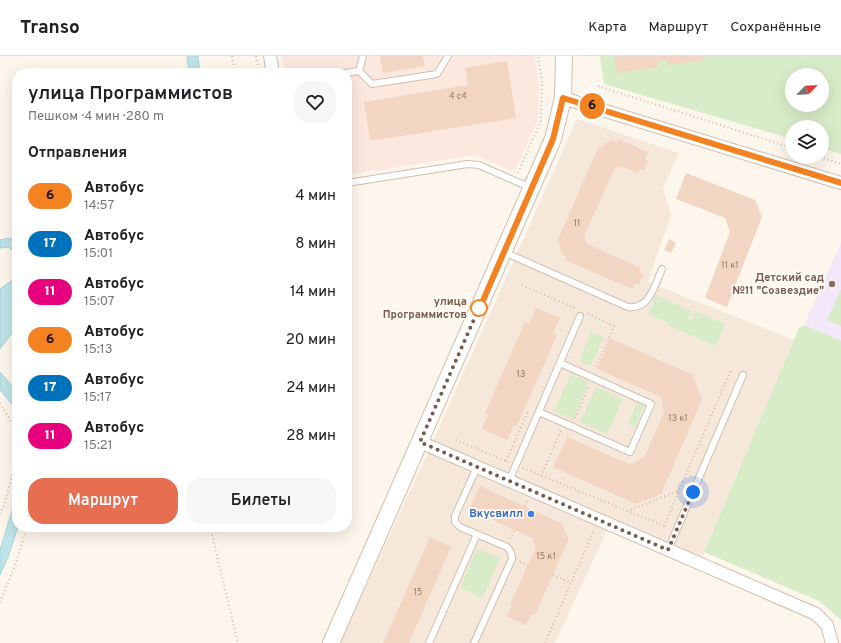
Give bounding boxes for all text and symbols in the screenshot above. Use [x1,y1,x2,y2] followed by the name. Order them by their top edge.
[20,16,80,40] text: Transo
[588,19,627,36] text: Карта
[649,19,708,36] text: Маршрут
[730,19,821,36] text: Сохранённые
[785,68,829,112] north arrow
[785,68,829,164] map controls
[294,81,336,123] button: heart
[28,82,233,106] text: улица Программистов
[449,91,467,102] house number: 4 с4
[579,93,605,119] line badge: 6
[588,97,596,114] text: 6
[28,109,164,125] text: Пешком · 4 мин · 280 m
[785,120,829,164] button: layers
[28,144,127,163] text: Отправления
[84,179,144,198] text: Автобус
[46,187,54,204] text: 6
[295,187,336,206] text: 4 мин
[84,198,114,214] text: 14:57
[574,218,580,229] house number: 11
[84,227,144,246] text: Автобус
[43,235,57,252] text: 17
[295,235,336,254] text: 8 мин
[84,246,113,262] text: 15:01
[721,260,739,271] house number: 11 к1
[732,271,824,298] place label: Детский сад №11 "Созвездие"
[84,275,144,294] text: Автобус
[827,279,837,289] marker: Детский сад №11 "Созвездие"
[44,283,56,300] text: 11
[290,283,336,302] text: 14 мин
[84,294,115,310] text: 15:07
[383,295,467,322] place label: улица Программистов
[470,299,488,317] marker: улица Программистов
[84,323,144,342] text: Автобус
[46,331,54,348] text: 6
[286,331,336,350] text: 20 мин
[84,342,113,358] text: 15:13
[517,369,525,380] house number: 13
[84,371,144,390] text: Автобус
[43,379,57,396] text: 17
[286,379,336,398] text: 24 мин
[84,390,111,406] text: 15:17
[668,413,688,424] house number: 13 к1
[84,419,144,438] text: Автобус
[44,427,56,444] text: 11
[286,427,336,446] text: 28 мин
[84,438,113,454] text: 15:21
[28,478,178,524] button: Маршрут
[186,478,336,524] button: Билеты
[683,482,703,502] your location
[469,507,523,521] place label: Вкусвилл
[526,509,536,519] marker: Вкусвилл
[536,551,556,562] house number: 15 к1
[414,587,422,598] house number: 15

